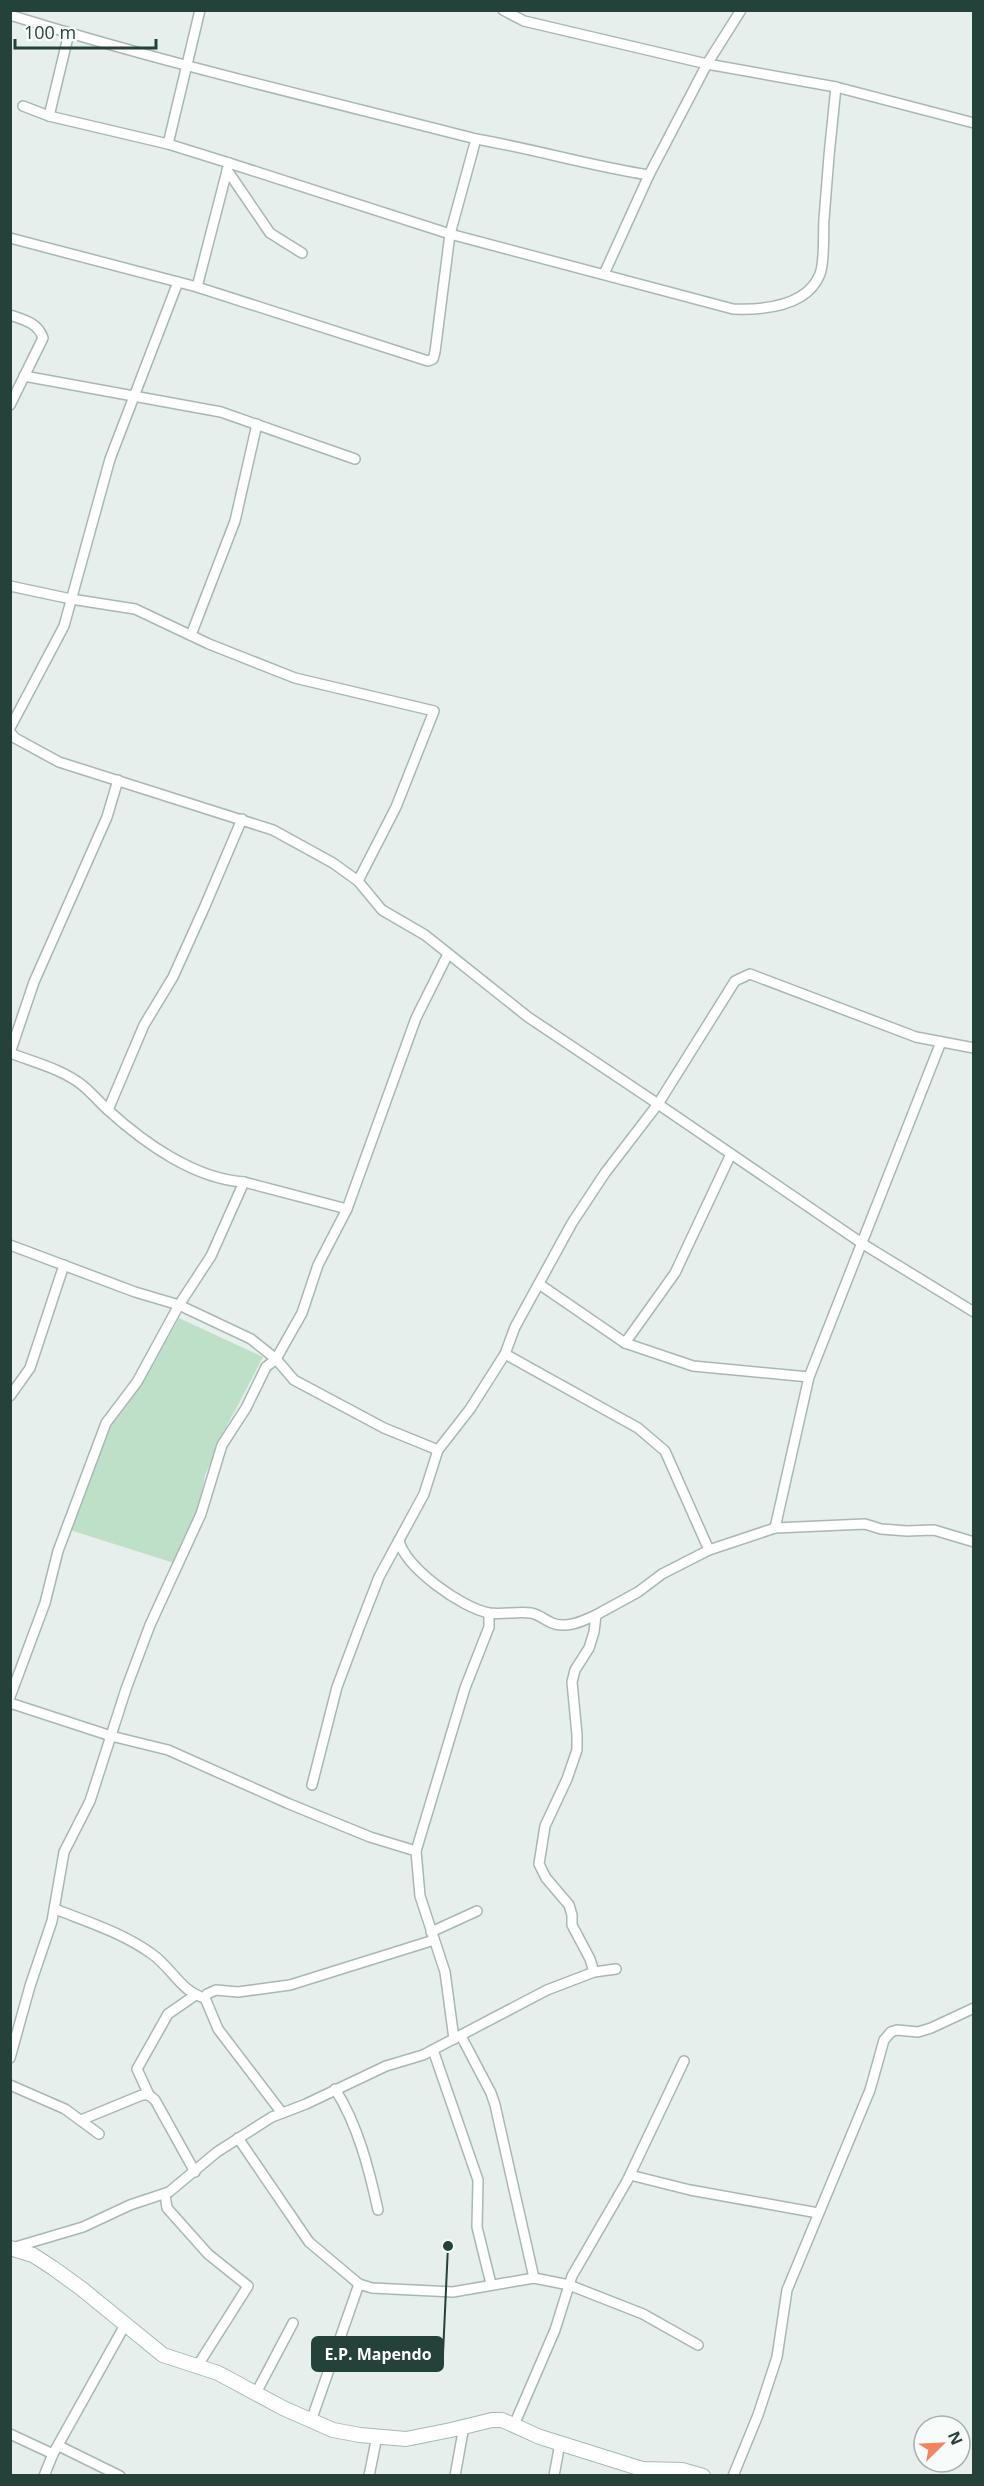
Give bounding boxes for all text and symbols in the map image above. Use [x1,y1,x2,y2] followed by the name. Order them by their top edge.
[15,12,156,50] scale bar
[24,20,76,44] text: 100 m
[312,2337,443,2371] callout: E.P. Mapendo
[324,2343,432,2365] text: E.P. Mapendo
[912,2414,972,2474] north arrow
[943,2427,968,2448] text: N

